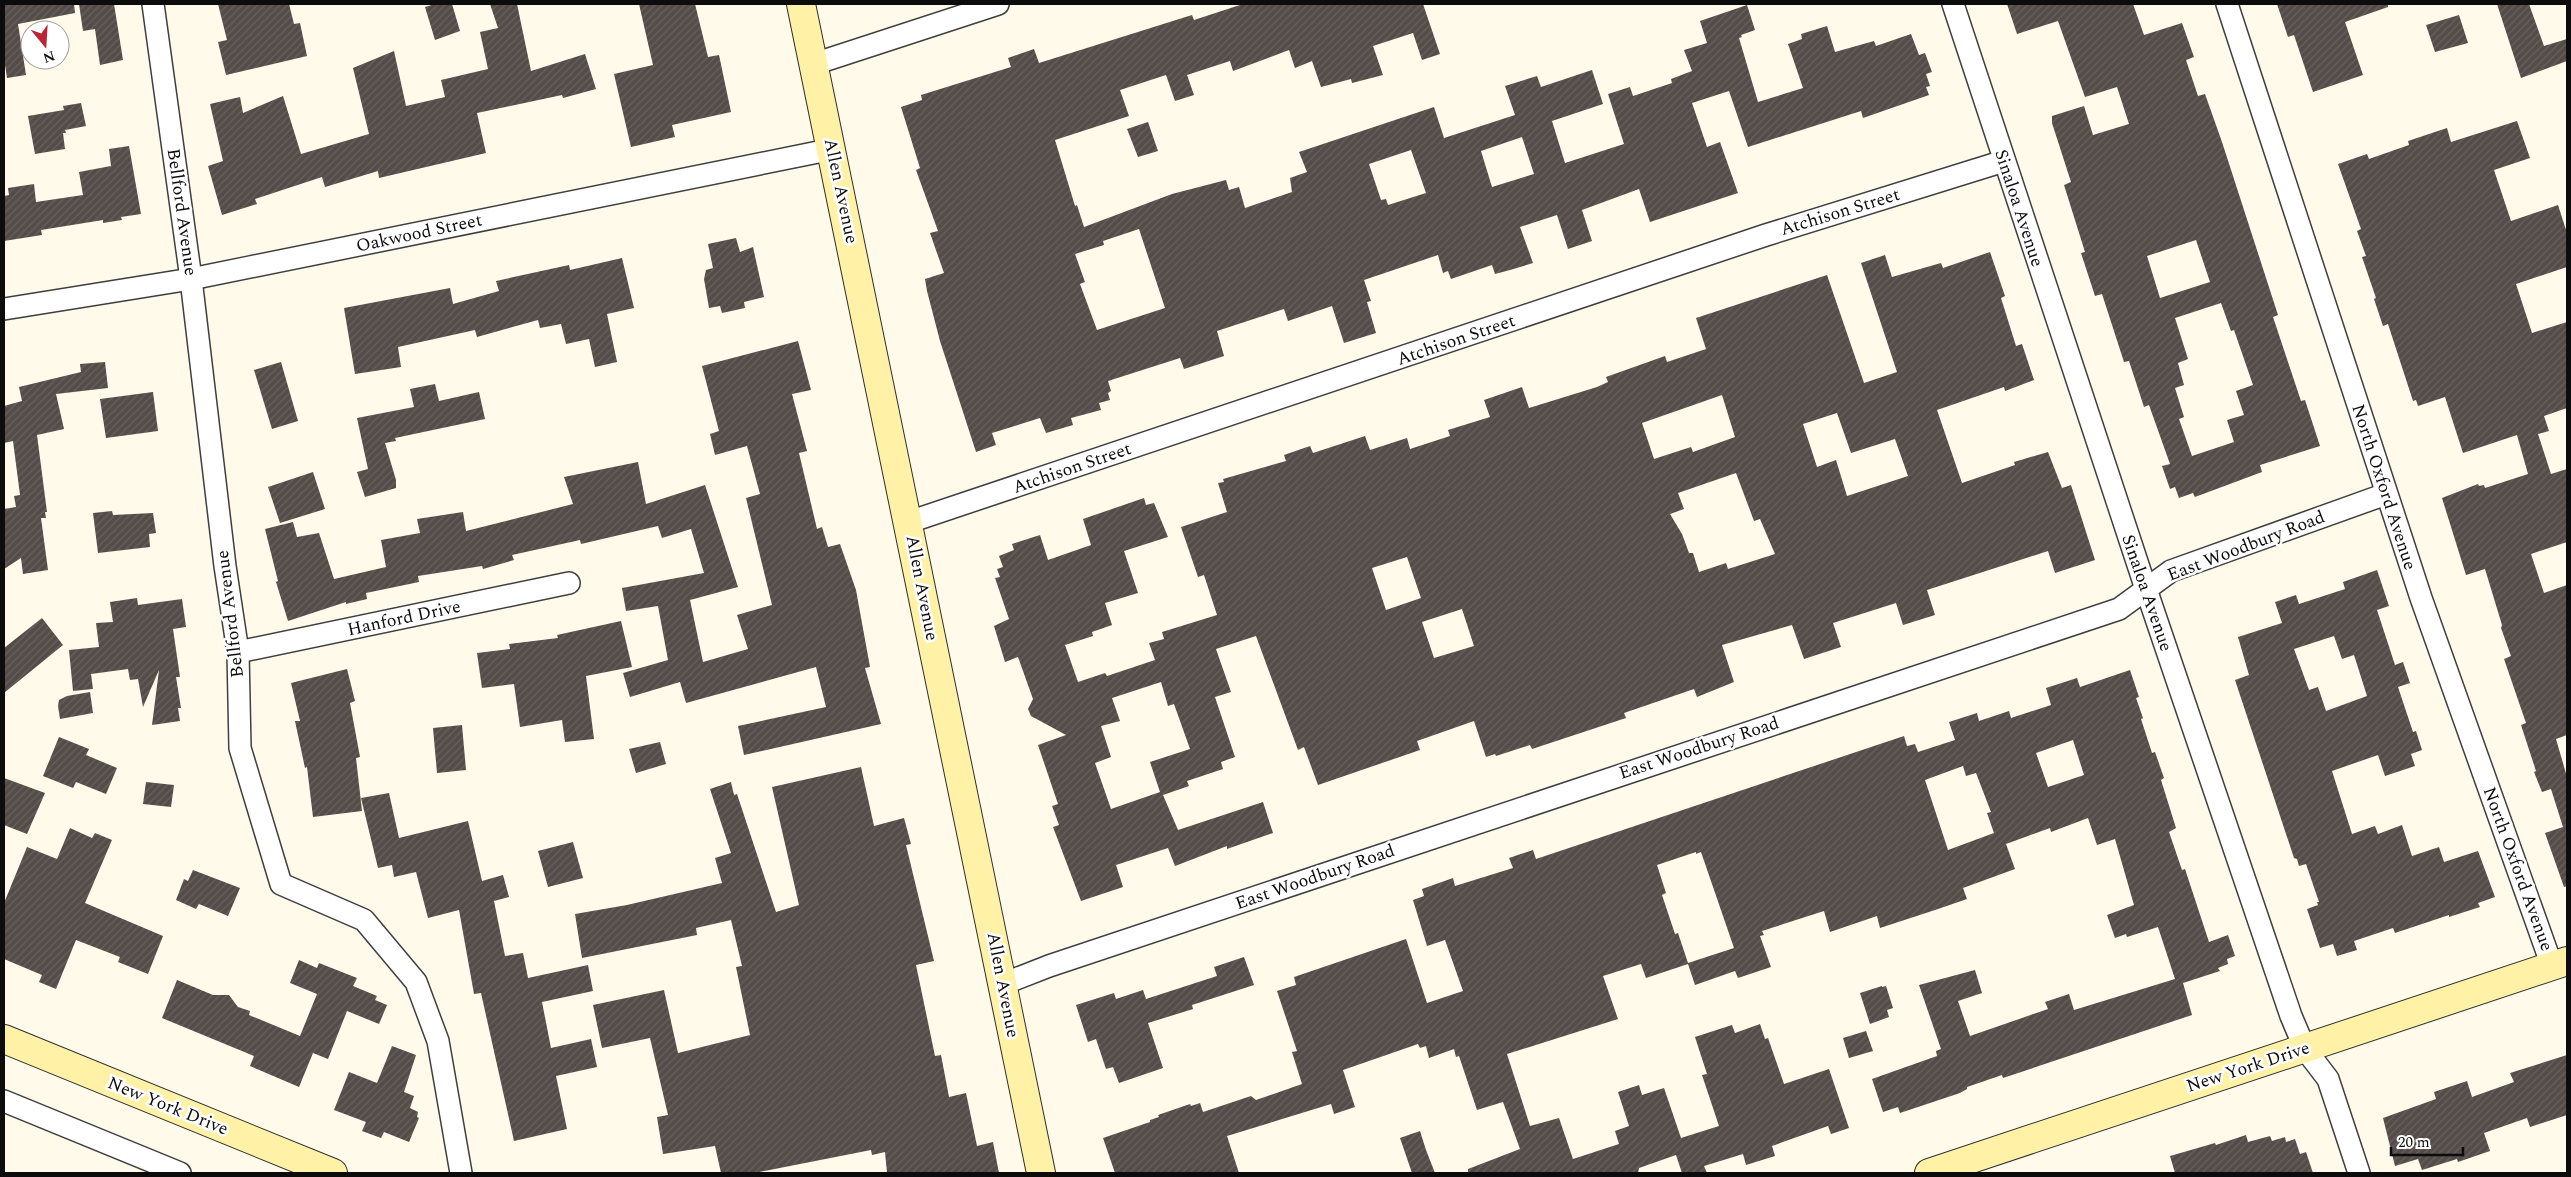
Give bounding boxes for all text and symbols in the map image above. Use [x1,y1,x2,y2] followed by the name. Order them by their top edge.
[20,20,70,70] north arrow
[40,45,58,69] text: N
[817,136,865,246] street label: Allen Avenue
[1987,146,2051,270] street label: Sinaloa Avenue
[160,147,204,277] street label: Bellford Avenue
[1777,181,1903,243] street label: Atchison Street
[353,206,485,260] street label: Oakwood Street
[1393,307,1519,373] street label: Atchison Street
[2344,401,2424,573] street label: North Oxford Avenue
[1009,435,1135,501] street label: Atchison Street
[2163,503,2329,589] street label: East Woodbury Road
[2114,531,2180,655] street label: Sinaloa Avenue
[899,533,945,643] street label: Allen Avenue
[209,549,251,679] street label: Bellford Avenue
[345,593,463,643] street label: Hanford Drive
[1615,709,1783,787] street label: East Woodbury Road
[2476,783,2560,955] street label: North Oxford Avenue
[1232,837,1398,917] street label: East Woodbury Road
[980,930,1026,1040] street label: Allen Avenue
[2183,1034,2313,1100] street label: New York Drive
[103,1069,233,1143] street label: New York Drive
[2391,1124,2464,1156] scale bar
[2398,1131,2430,1154] text: 20 m

